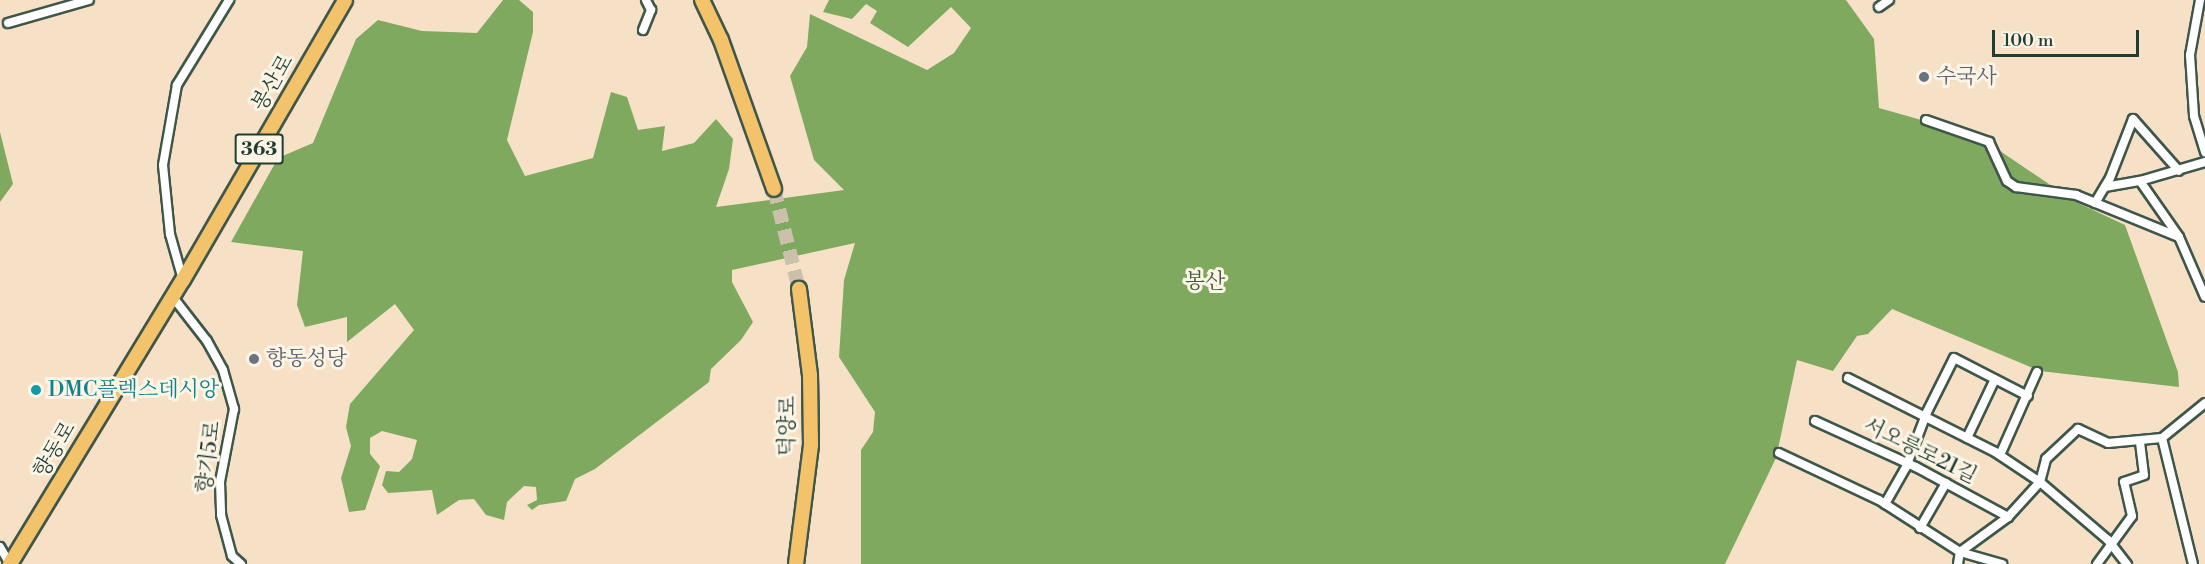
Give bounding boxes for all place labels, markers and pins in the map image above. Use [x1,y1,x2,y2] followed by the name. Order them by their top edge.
[1936,64,1997,90] place label: 수국사
[1917,70,1931,84] marker: 수국사
[266,346,347,372] place label: 향동성당
[247,352,261,366] marker: 향동성당
[48,377,219,403] place label: DMC플렉스데시앙
[29,383,43,397] marker: DMC플렉스데시앙

